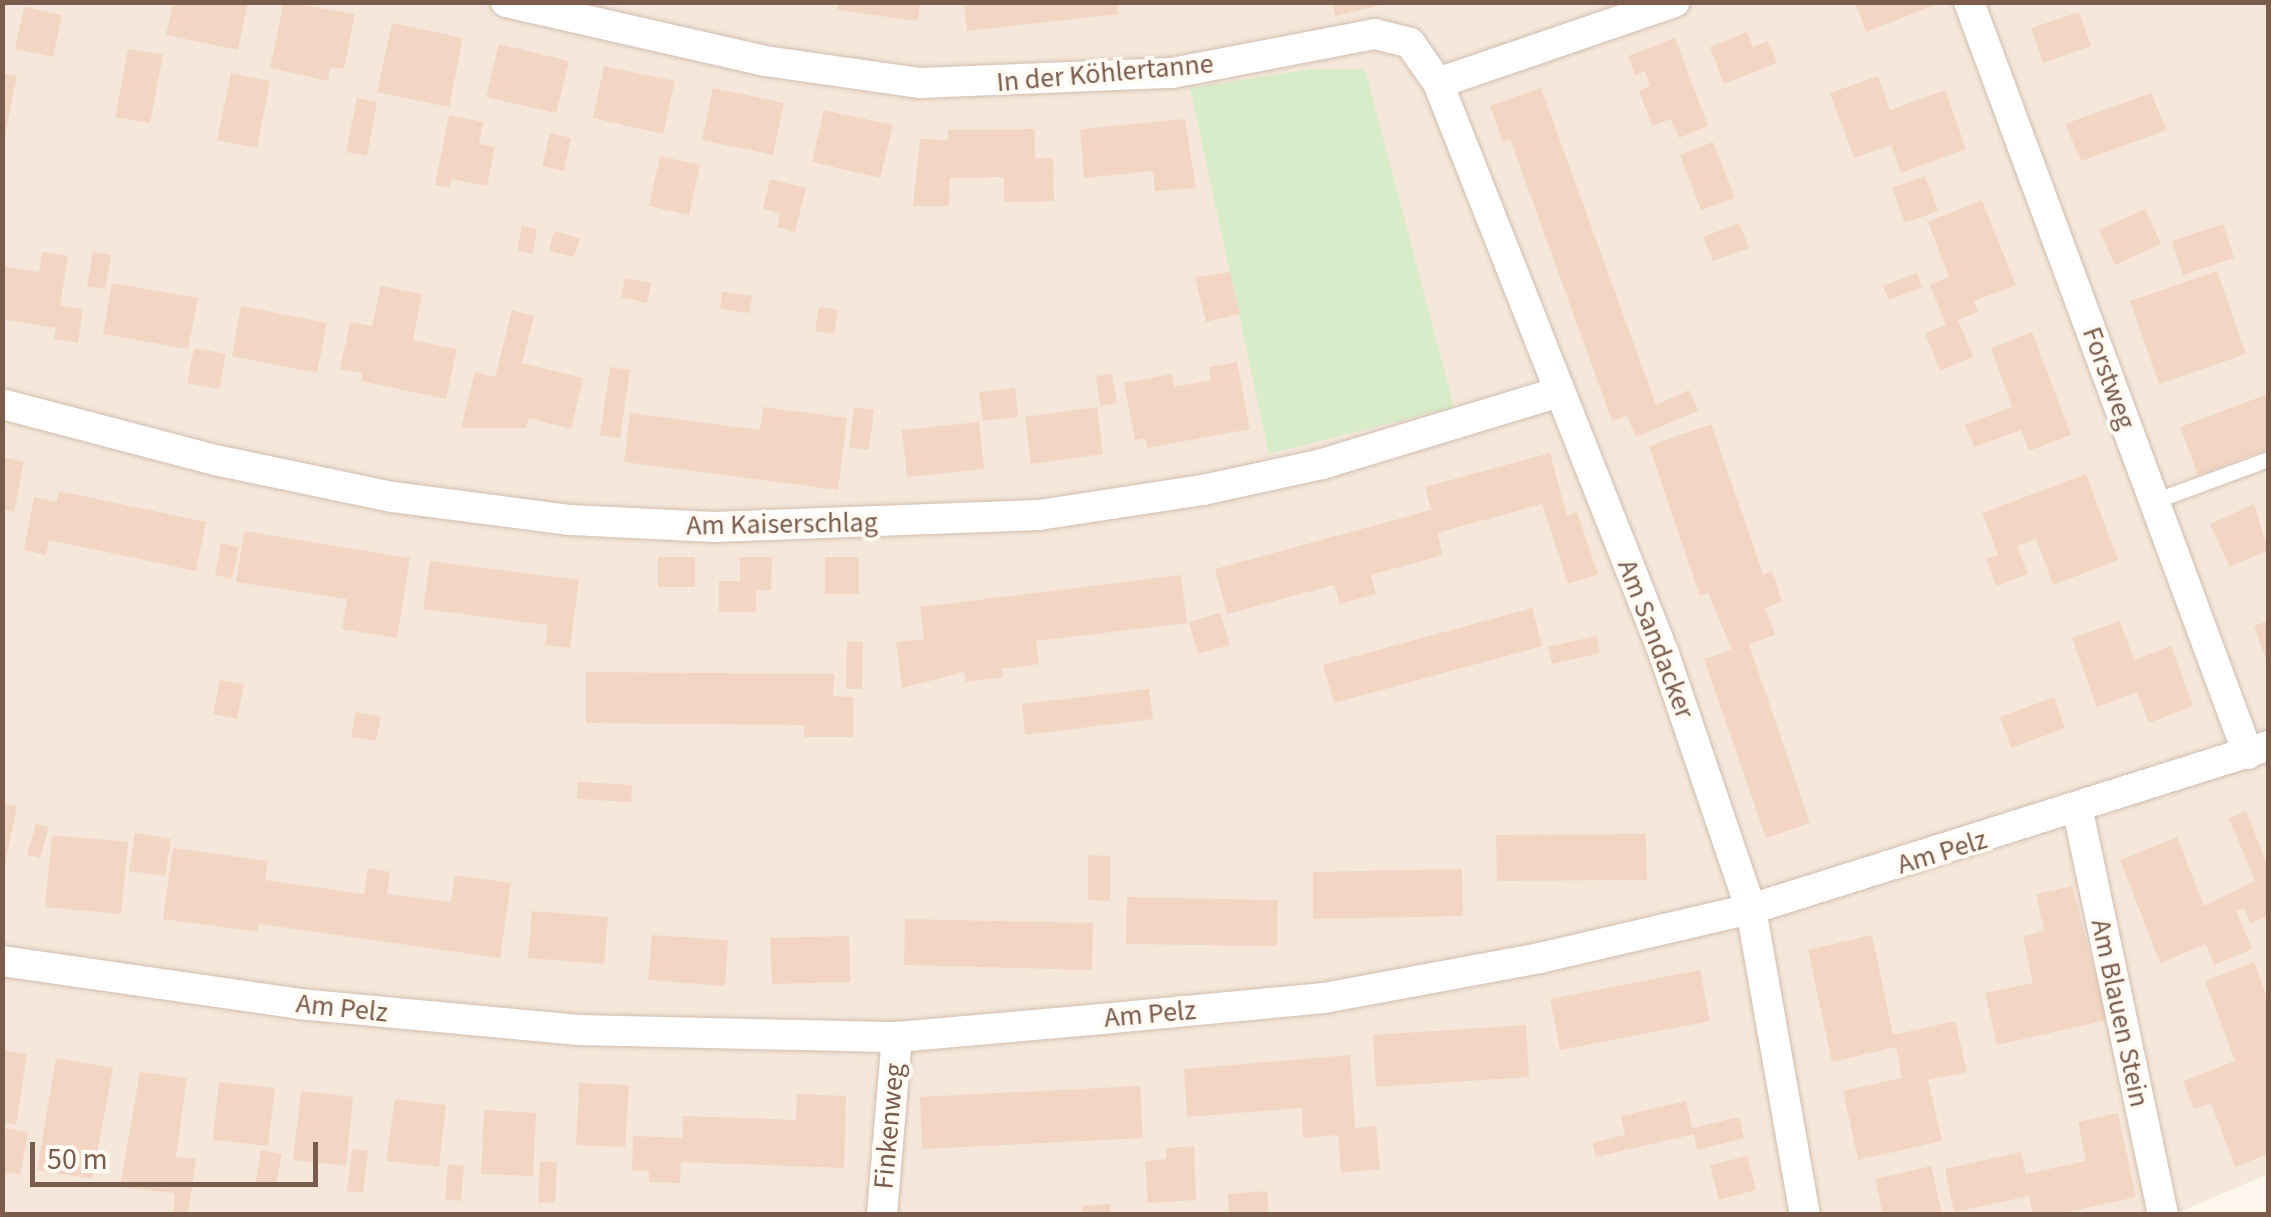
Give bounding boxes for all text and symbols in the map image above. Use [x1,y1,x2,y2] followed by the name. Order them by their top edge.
[995,47,1215,99] street label: In der Köhlertanne
[2075,322,2143,434] street label: Forstweg
[686,506,878,542] street label: Am Kaiserschlag
[1610,555,1702,723] street label: Am Sandacker
[1893,822,1991,882] street label: Am Pelz
[2084,916,2156,1110] street label: Am Blauen Stein
[294,986,390,1030] street label: Am Pelz
[1103,993,1197,1035] street label: Am Pelz
[867,1062,911,1190] street label: Finkenweg
[35,1122,322,1184] scale bar
[47,1138,108,1181] text: 50 m

